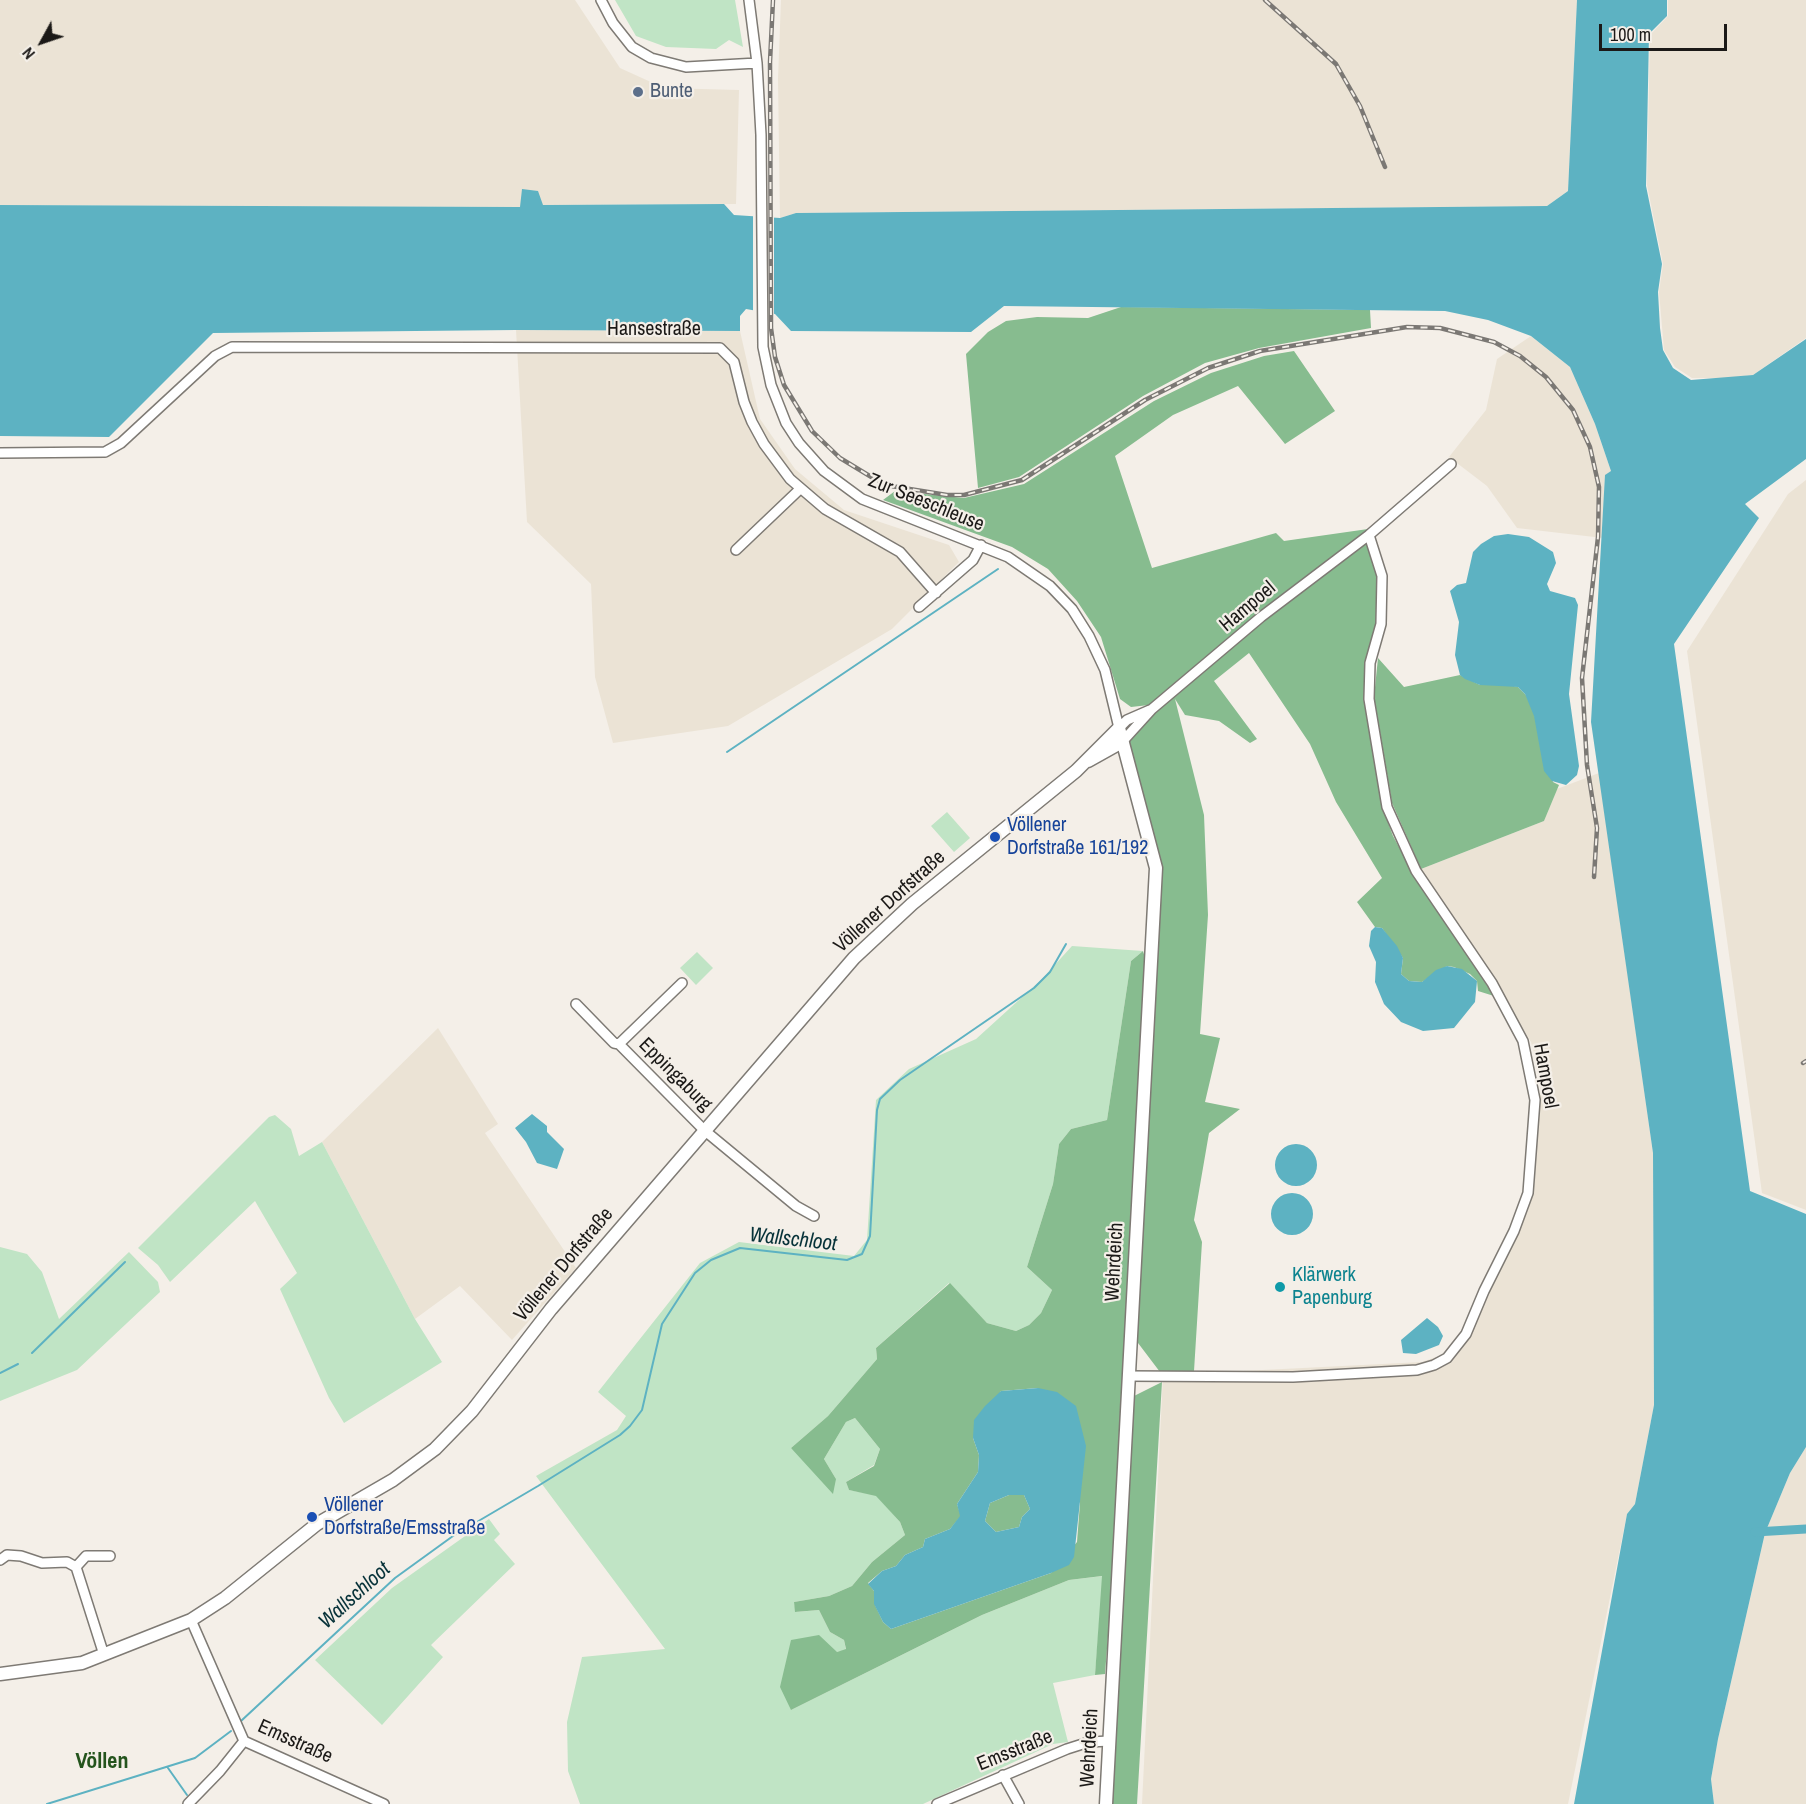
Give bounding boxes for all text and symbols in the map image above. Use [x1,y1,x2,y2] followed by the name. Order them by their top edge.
[12,12,72,72] north arrow
[1602,12,1730,50] scale bar
[1610,22,1651,47] text: 100 m
[17,43,40,64] text: N
[650,80,693,104] place label: Bunte
[631,85,645,99] marker: Bunte
[607,318,701,342] street label: Hansestraße
[864,469,988,537] street label: Zur Seeschleuse
[1215,577,1281,637] street label: Hampoel
[1007,814,1148,861] place label: Völlener Dorfstraße 161/192
[988,830,1002,844] marker: Völlener Dorfstraße 161/192
[829,846,951,958] street label: Völlener Dorfstraße
[633,1033,717,1117] street label: Eppingaburg
[1527,1042,1563,1110] street label: Hampoel
[509,1203,619,1327] street label: Völlener Dorfstraße
[1101,1222,1129,1302] street label: Wehrdeich
[748,1223,838,1257] water label: Wallschloot
[1292,1264,1372,1311] place label: Klärwerk Papenburg
[1273,1280,1287,1294] marker: Klärwerk Papenburg
[324,1494,485,1541] place label: Völlener Dorfstraße/Emsstraße
[305,1510,319,1524] marker: Völlener Dorfstraße/Emsstraße
[314,1557,396,1635] water label: Wallschloot
[1076,1708,1104,1788] street label: Wehrdeich
[254,1715,336,1769] street label: Emsstraße
[974,1725,1056,1777] street label: Emsstraße
[76,1749,128,1775] district label: Völlen

